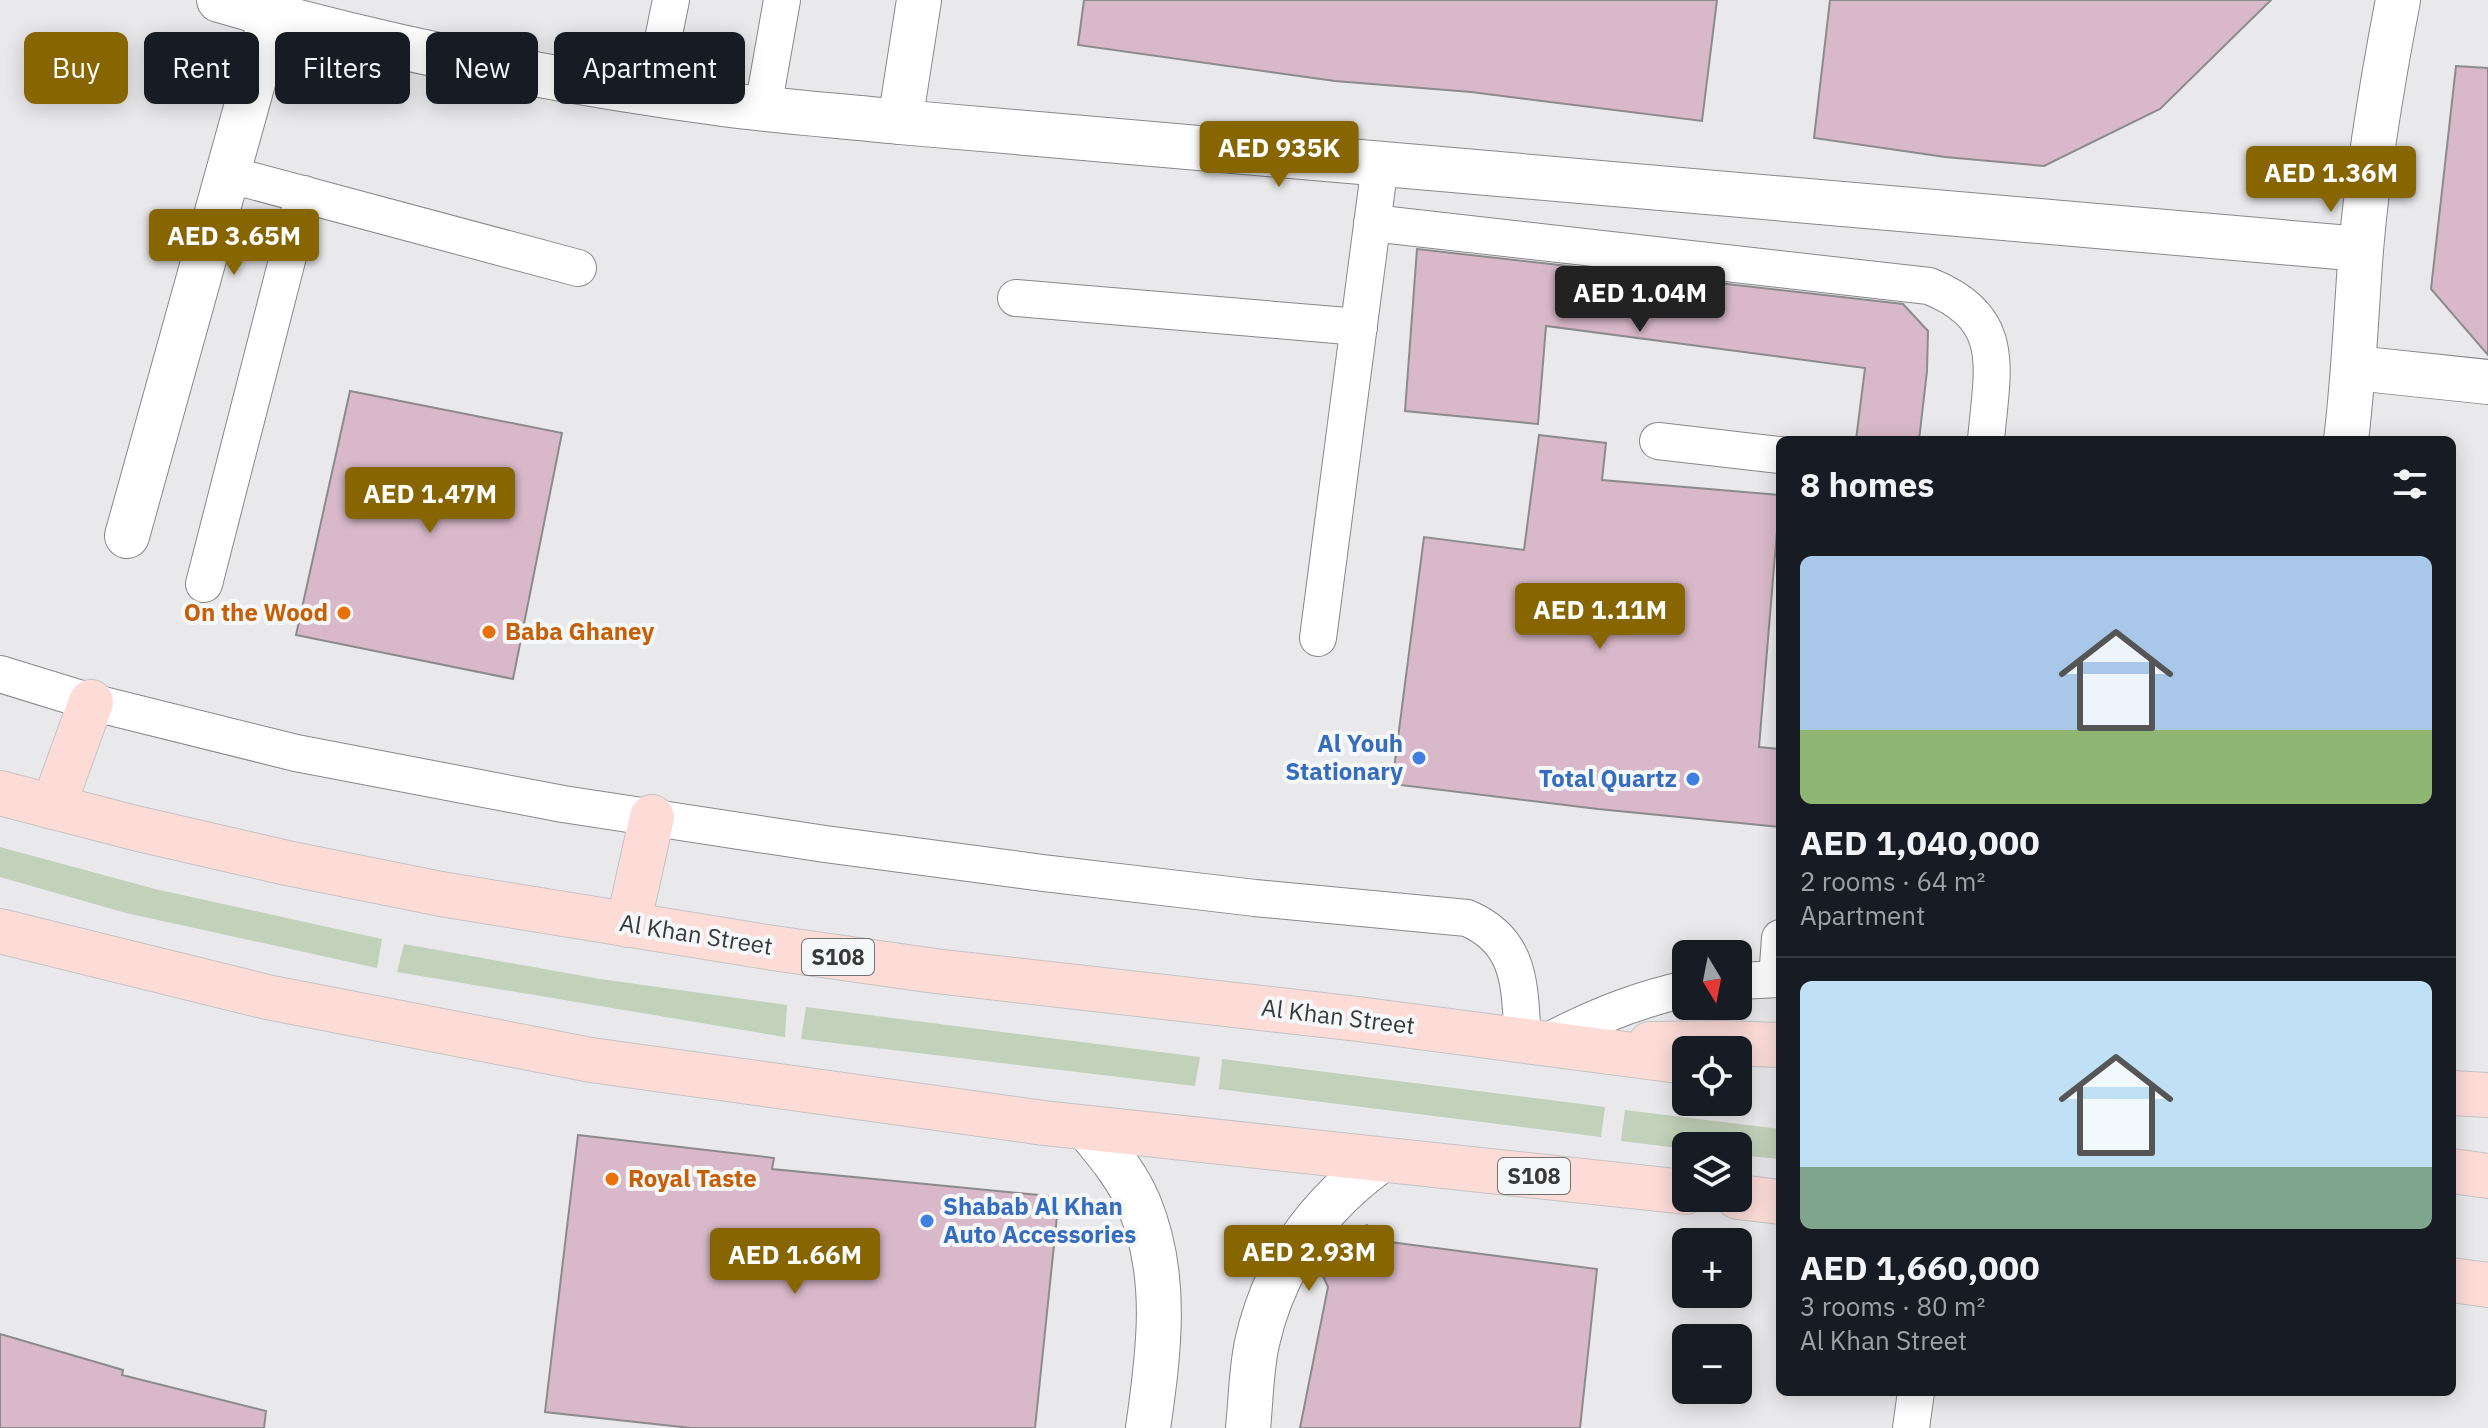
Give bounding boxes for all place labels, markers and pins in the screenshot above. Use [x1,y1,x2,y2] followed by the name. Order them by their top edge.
[1196,121,1362,189] pin: AED 935K
[2239,146,2423,214] pin: AED 1.36M
[142,209,326,277] pin: AED 3.65M
[1548,266,1732,334] pin: AED 1.04M
[338,467,522,535] pin: AED 1.47M
[1508,583,1692,651] pin: AED 1.11M
[184,596,328,628] place label: On the Wood
[335,604,353,622] marker: On the Wood
[505,615,654,647] place label: Baba Ghaney
[480,623,498,641] marker: Baba Ghaney
[1285,727,1403,787] place label: Al Youh Stationary
[1410,749,1428,767] marker: Al Youh Stationary
[1539,762,1677,794] place label: Total Quartz
[1684,770,1702,788] marker: Total Quartz
[628,1162,757,1194] place label: Royal Taste
[603,1170,621,1188] marker: Royal Taste
[943,1190,1136,1250] place label: Shabab Al Khan Auto Accessories
[918,1212,936,1230] marker: Shabab Al Khan Auto Accessories
[1217,1225,1401,1293] pin: AED 2.93M
[703,1228,887,1296] pin: AED 1.66M

